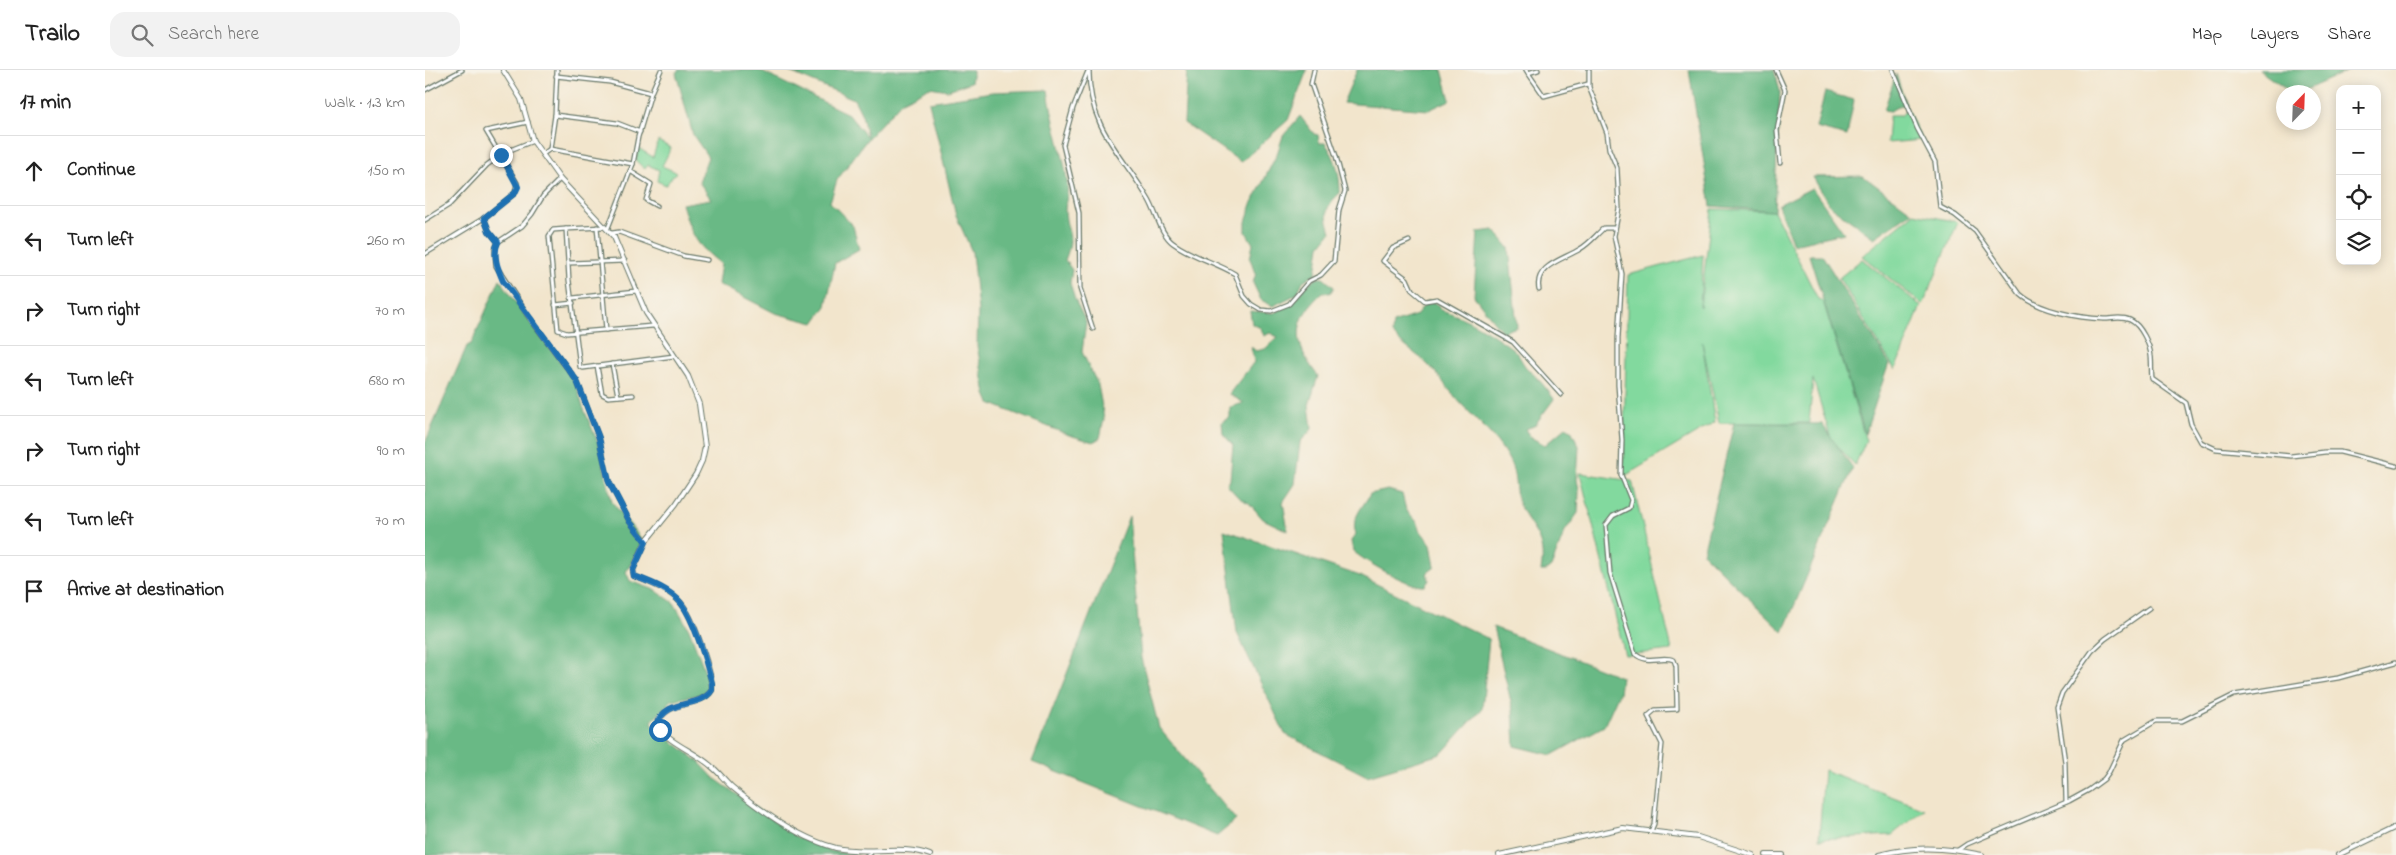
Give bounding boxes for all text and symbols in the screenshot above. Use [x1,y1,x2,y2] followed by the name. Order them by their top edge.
[110,12,460,57] search box
[25,17,80,52] text: Trailo
[128,21,156,49] icon: search
[168,21,259,48] text: Search here
[2192,22,2222,48] text: Map
[2250,22,2300,48] text: Layers
[2328,22,2371,48] text: Share
[2276,85,2321,130] north arrow
[2336,85,2381,265] map controls
[2336,85,2381,130] button: +
[20,88,71,118] text: 17 min
[324,91,405,115] text: Walk · 1.3 km
[2336,130,2381,175] button: −
[490,144,513,167] route end
[20,157,48,185] icon: ahead
[67,157,135,184] text: Continue
[367,159,405,183] text: 150 m
[2336,175,2381,220] button: locate
[2336,220,2381,265] button: layers
[20,227,48,255] icon: left
[67,227,134,254] text: Turn left
[367,229,405,253] text: 260 m
[20,297,48,325] icon: right
[67,297,140,324] text: Turn right
[375,299,405,323] text: 70 m
[20,367,48,395] icon: left
[67,367,134,394] text: Turn left
[369,369,405,393] text: 680 m
[20,437,48,465] icon: right
[67,437,140,464] text: Turn right
[377,439,405,463] text: 90 m
[20,507,48,535] icon: left
[67,507,134,534] text: Turn left
[375,509,405,533] text: 70 m
[20,577,48,605] icon: arrive
[67,577,224,604] text: Arrive at destination
[649,719,672,742] route start

